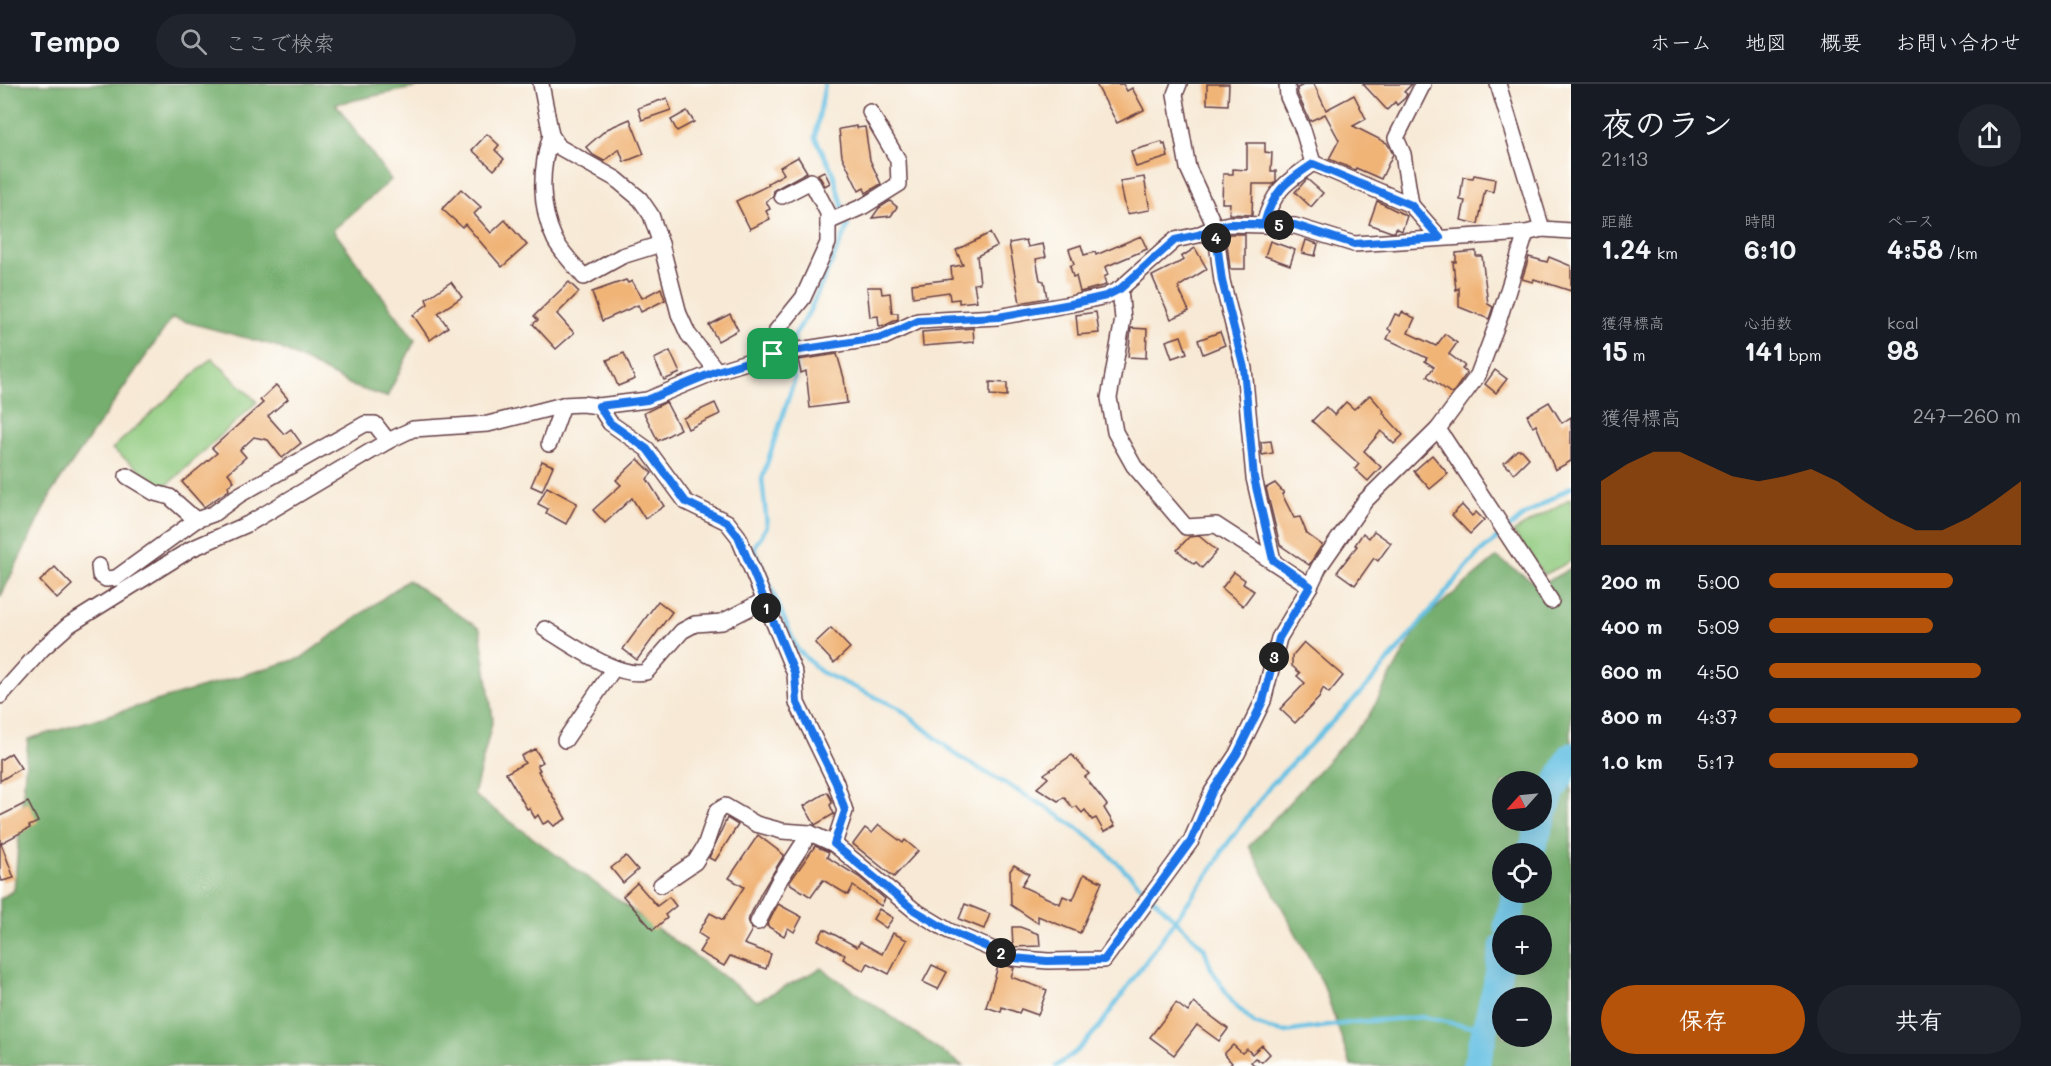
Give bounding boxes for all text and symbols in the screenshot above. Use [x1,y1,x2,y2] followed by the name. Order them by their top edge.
[156,14,576,68] search box
[30,23,120,59] text: Tempo
[177,25,210,58] icon: search
[225,28,335,57] text: ここで検索
[1650,28,1712,55] text: ホーム
[1745,28,1787,55] text: 地図
[1820,28,1862,55] text: 概要
[1895,28,2021,55] text: お問い合わせ
[1601,101,1733,144] text: 夜のラン
[1958,104,2021,167] button: share
[1601,145,1648,171] text: 21:13
[1264,210,1294,240] pin: 5
[1601,210,1633,231] text: 距離
[1744,210,1776,231] text: 時間
[1887,210,1934,231] text: ペース
[1274,214,1284,235] text: 5
[1201,223,1231,253] pin: 4
[1211,227,1221,248] text: 4
[1601,232,1652,266] text: 1.24
[1744,232,1796,266] text: 6:10
[1887,232,1943,266] text: 4:58
[1652,242,1678,263] text: km
[1943,242,1978,263] text: /km
[1601,312,1665,333] text: 獲得標高
[1744,312,1792,333] text: 心拍数
[1887,312,1919,333] text: kcal
[747,328,798,379] pin
[1887,333,1919,367] text: 98
[1601,334,1628,368] text: 15
[1744,334,1784,368] text: 141
[756,337,789,370] icon: arrive
[1628,344,1646,365] text: m
[1784,344,1821,365] text: bpm
[1913,402,2021,428] text: 247–260 m
[1601,404,1681,430] text: 獲得標高
[1601,568,1661,594] text: 200 m
[1697,568,1740,594] text: 5:00
[751,593,781,623] pin: 1
[762,597,770,618] text: 1
[1601,613,1662,639] text: 400 m
[1697,613,1739,639] text: 5:09
[1259,642,1289,672] pin: 3
[1269,646,1279,667] text: 3
[1601,658,1662,684] text: 600 m
[1697,658,1739,684] text: 4:50
[1601,703,1662,729] text: 800 m
[1697,703,1738,729] text: 4:37
[1601,748,1663,774] text: 1.0 km
[1697,748,1735,774] text: 5:17
[1492,771,1552,831] north arrow
[1492,771,1552,1047] map controls
[1492,843,1552,903] button: locate
[1492,915,1552,975] button: +
[986,938,1016,968] pin: 2
[997,942,1005,963] text: 2
[1601,985,1805,1054] button: 保存
[1817,985,2021,1054] button: 共有
[1492,987,1552,1047] button: −

